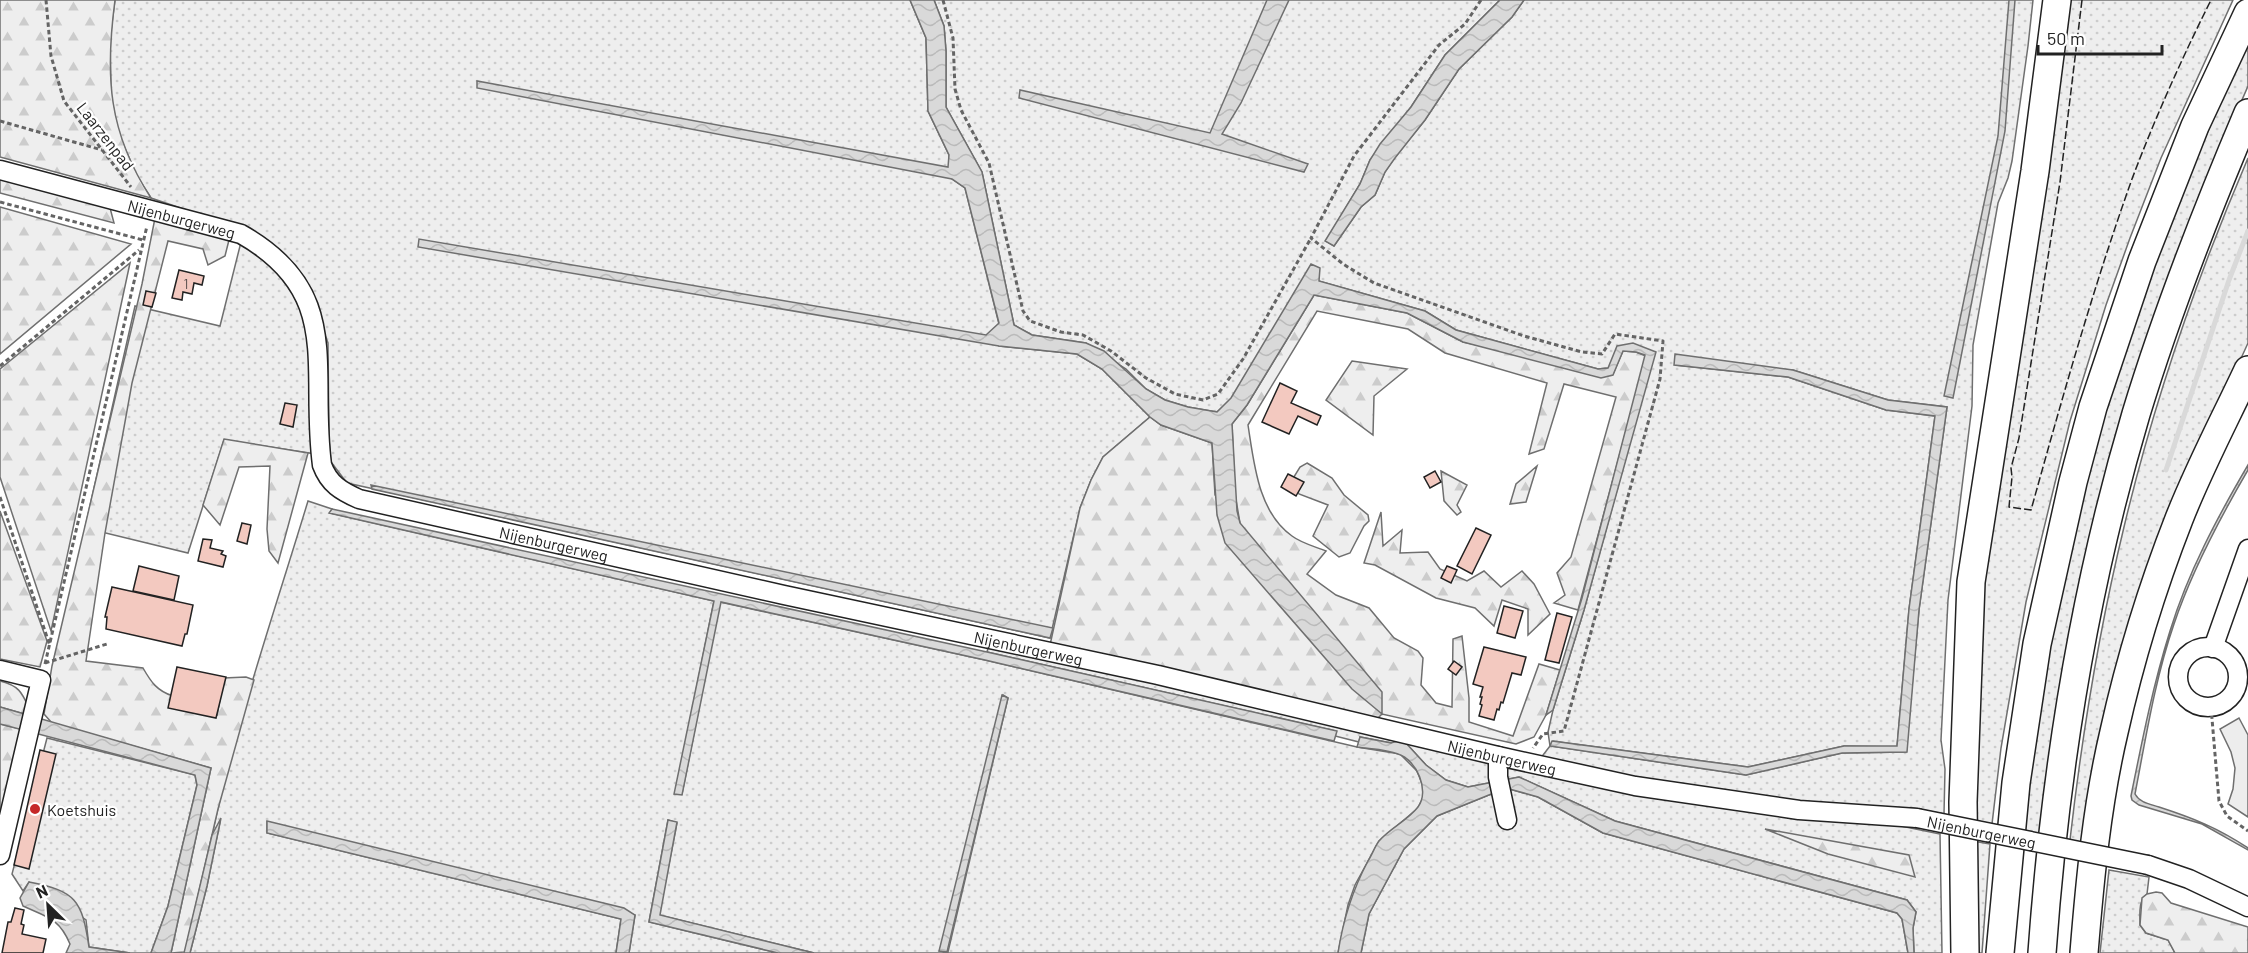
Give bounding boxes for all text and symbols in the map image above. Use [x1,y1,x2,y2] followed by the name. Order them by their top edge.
[2038,18,2162,56] scale bar
[2047,27,2085,49] text: 50 m
[73,98,139,174] street label: Laarzenpad
[126,195,238,242] street label: Nijenburgerweg
[184,275,188,292] house number: 1
[498,522,610,564] street label: Nijenburgerweg
[972,626,1085,668] street label: Nijenburgerweg
[1446,735,1558,778] street label: Nijenburgerweg
[47,800,116,819] place label: Koetshuis
[28,802,42,816] marker: Koetshuis
[1926,811,2038,852] street label: Nijenburgerweg
[18,875,78,935] north arrow
[33,880,50,902] text: N

